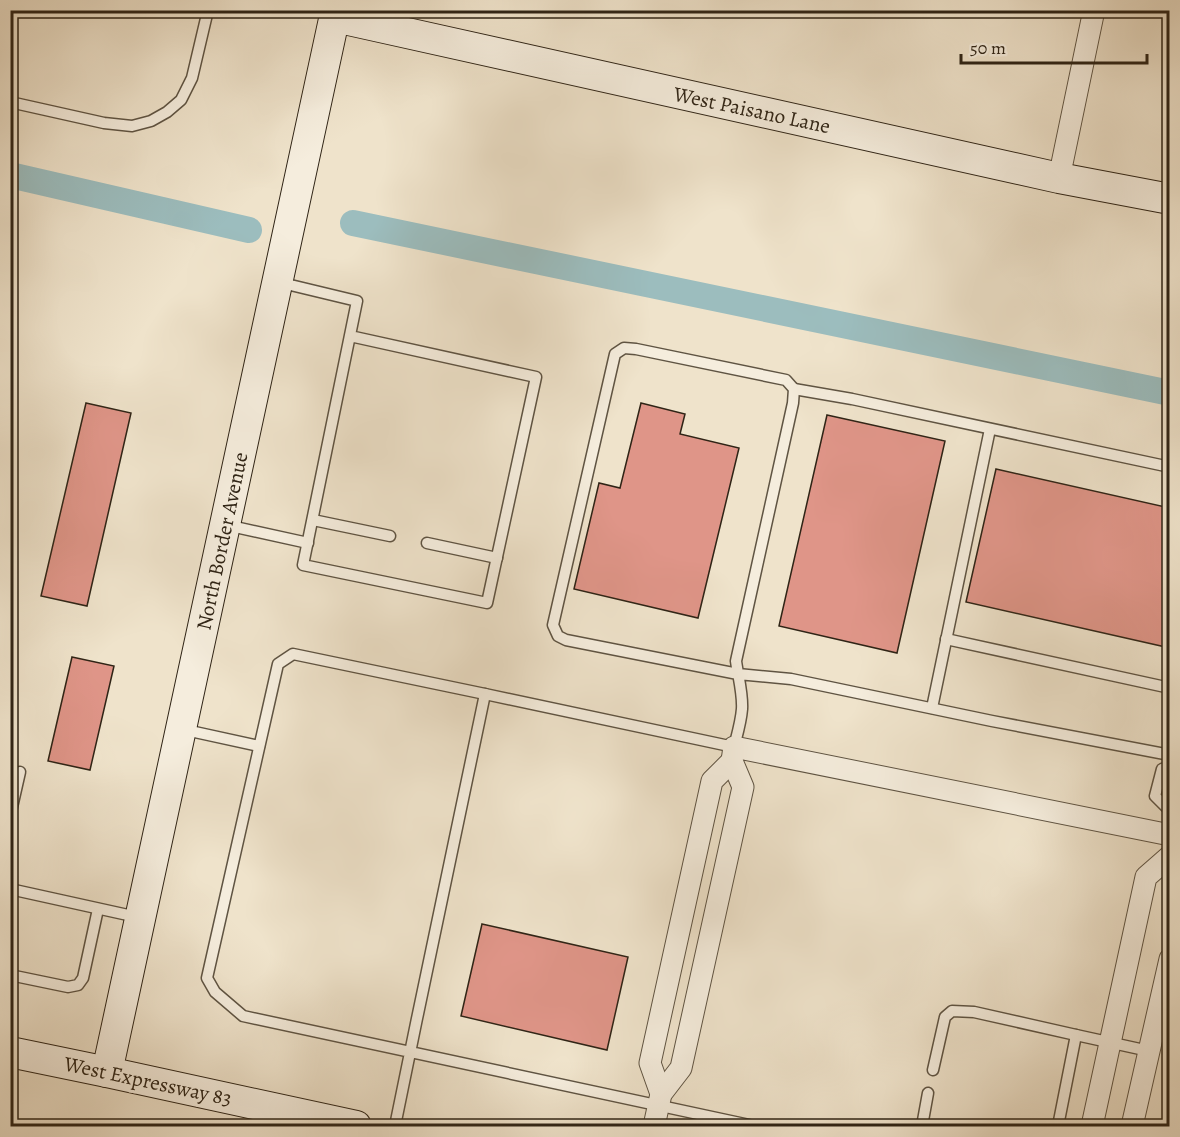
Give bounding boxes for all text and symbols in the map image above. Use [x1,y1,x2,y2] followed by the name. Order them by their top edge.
[961,27,1147,65] scale bar
[970,36,1006,60] text: 50 m
[670,80,833,140] street label: West Paisano Lane
[189,449,255,633] street label: North Border Avenue
[61,1049,234,1112] street label: West Expressway 83

